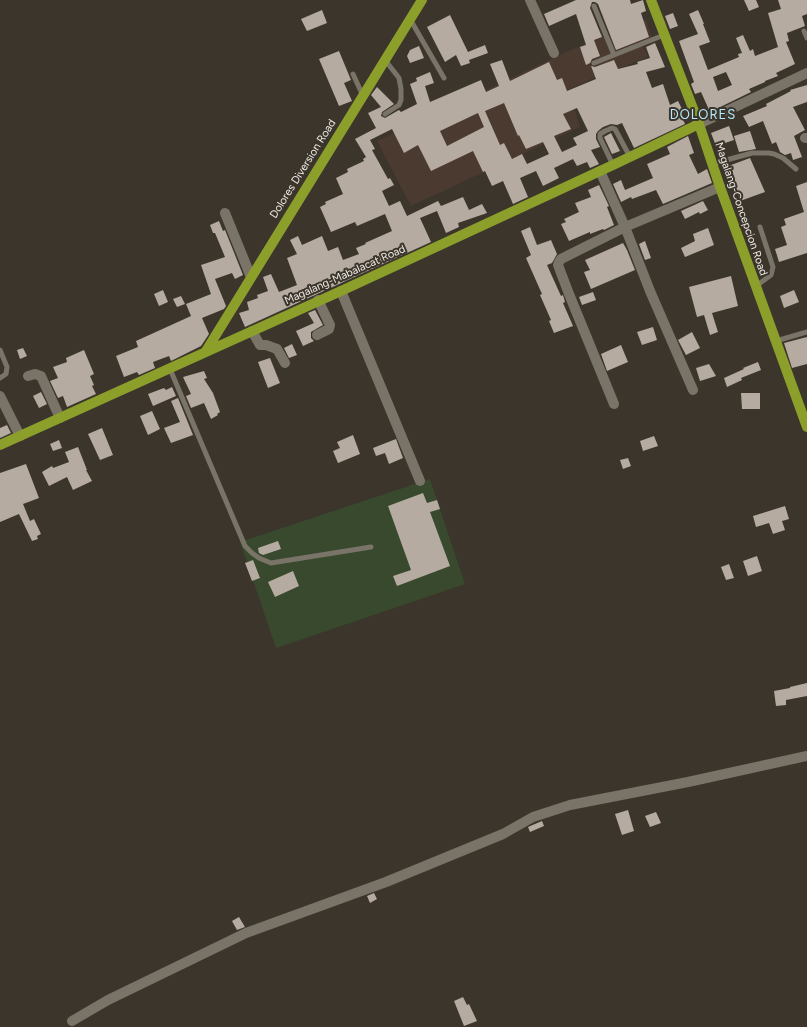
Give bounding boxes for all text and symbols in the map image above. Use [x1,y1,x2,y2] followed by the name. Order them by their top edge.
[670,107,736,123] district label: DOLORES
[267,117,339,221] street label: Dolores Diversion Road
[712,141,770,277] street label: Magalang-Concepcion Road
[282,242,408,308] street label: Magalang-Mabalacat Road

